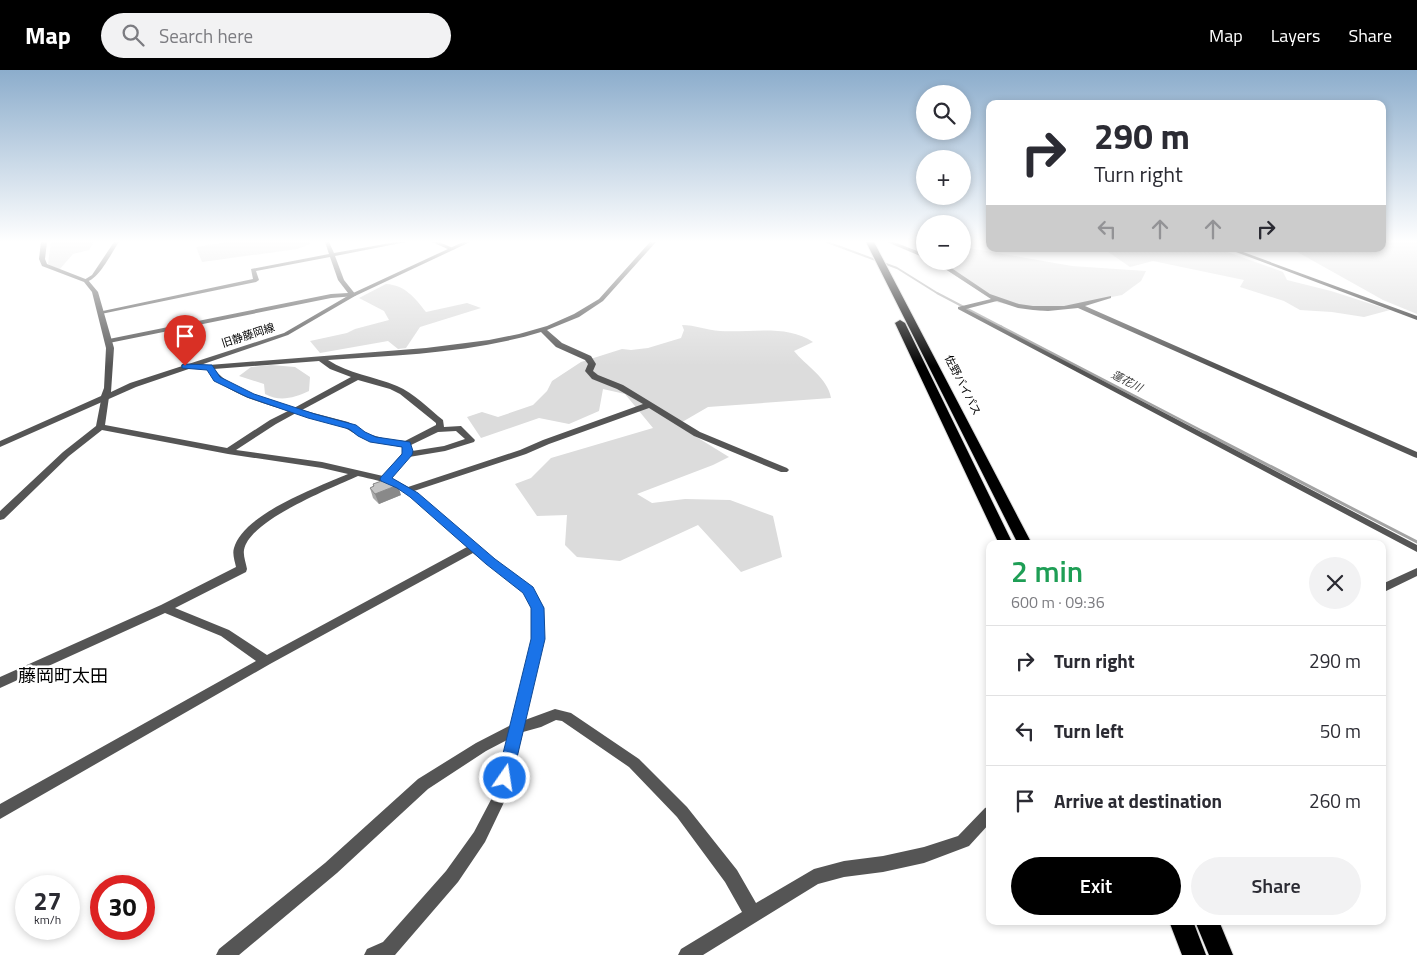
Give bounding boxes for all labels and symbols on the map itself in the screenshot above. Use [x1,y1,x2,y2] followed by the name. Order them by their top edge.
[164,315,206,366] pin
[219,319,277,351] street label: 旧静藤岡線
[941,352,985,418] street label: 佐野バイパス
[1109,366,1146,396] water label: 蓮花川
[18,662,108,689] district label: 藤岡町太田
[478,751,530,803] position arrow
[90,875,155,940] speed limit sign: 30

